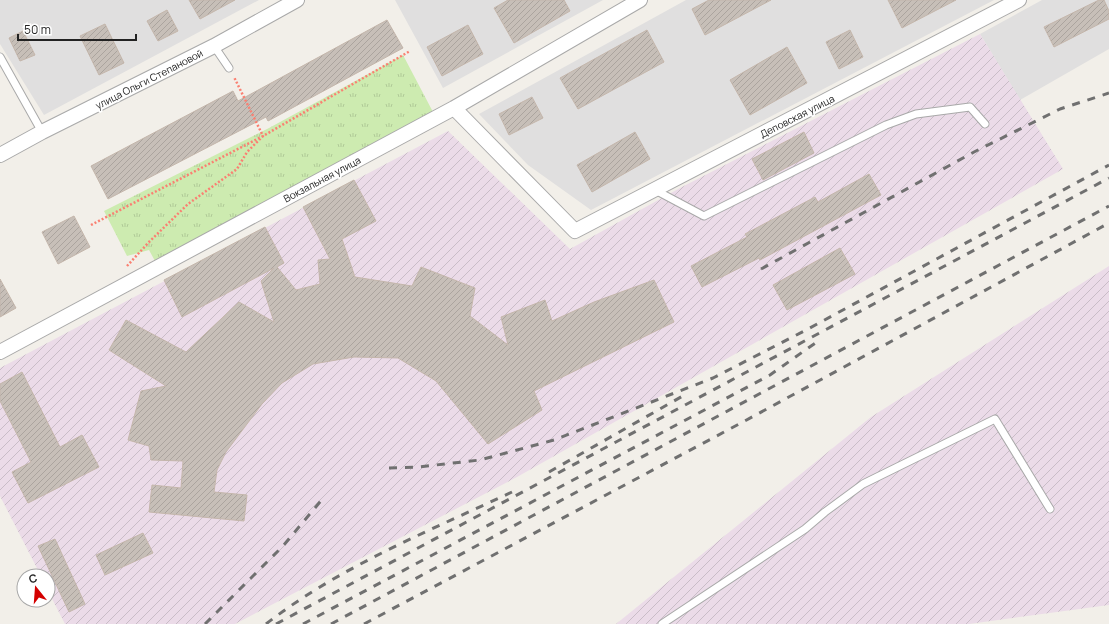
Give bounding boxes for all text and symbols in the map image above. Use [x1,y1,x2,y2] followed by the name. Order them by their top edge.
[18,16,136,42] scale bar
[24,21,51,38] text: 50 m
[93,46,205,112] street label: улица Ольги Степановой
[757,91,837,141] street label: Деповская улица
[281,153,363,205] street label: Вокзальная улица
[16,568,56,608] north arrow
[27,570,39,586] text: С

